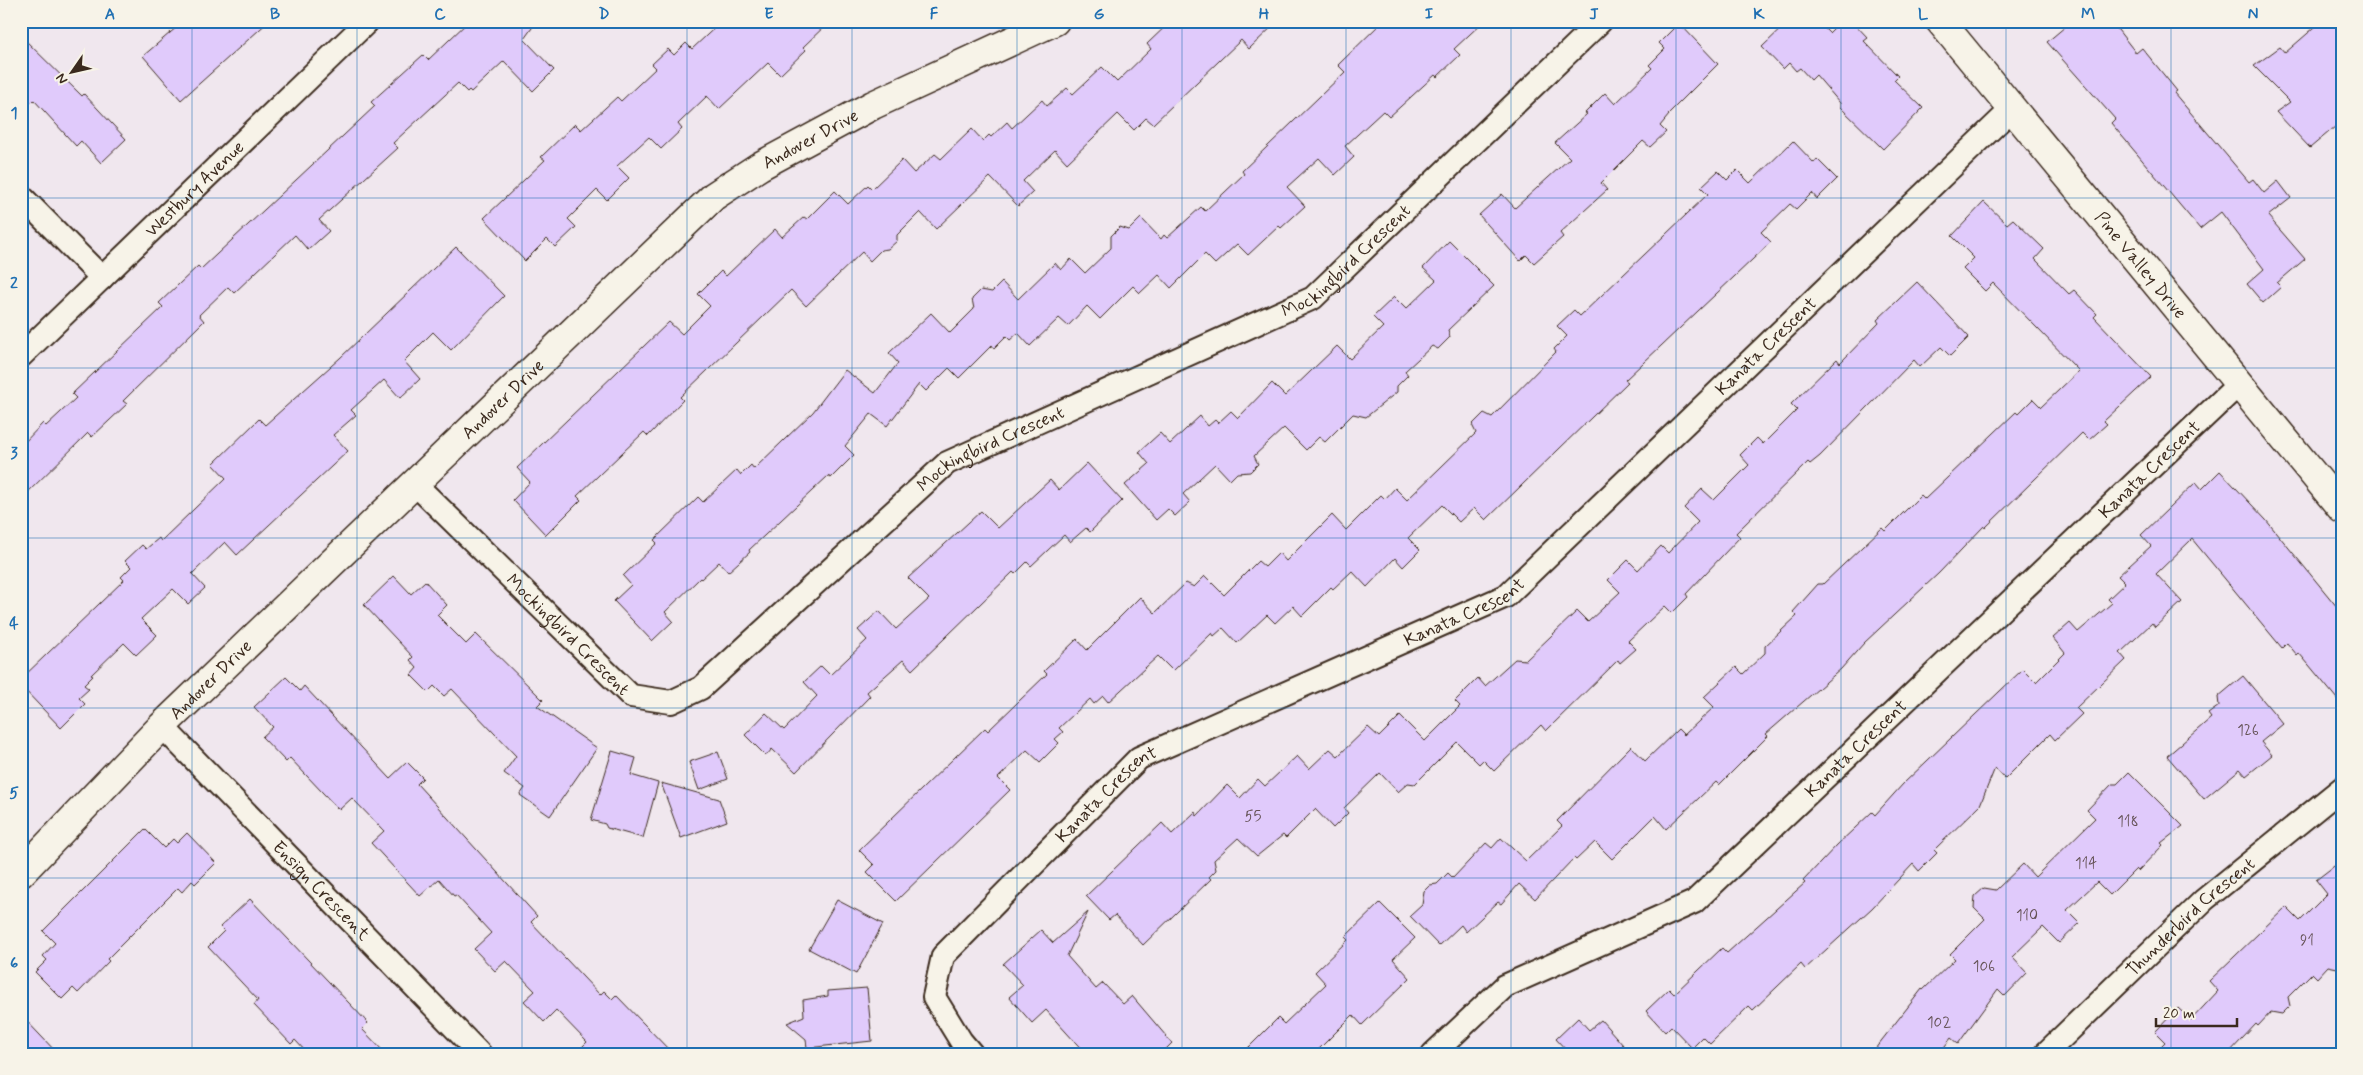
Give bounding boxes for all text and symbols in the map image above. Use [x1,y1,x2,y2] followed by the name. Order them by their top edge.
[105,4,115,25] text: A
[270,4,280,25] text: B
[434,4,446,25] text: C
[598,4,610,25] text: D
[764,4,774,25] text: E
[930,4,939,25] text: F
[1094,4,1105,25] text: G
[1259,4,1270,25] text: H
[1425,4,1434,25] text: I
[1589,4,1599,25] text: J
[1753,4,1765,25] text: K
[1918,4,1929,25] text: L
[2081,4,2095,25] text: M
[2248,4,2258,25] text: N
[48,48,98,98] north arrow
[52,70,72,88] text: N
[10,103,18,124] text: 1
[758,104,863,175] street label: Andover Drive
[140,136,250,243] street label: Westbury Avenue
[1278,199,1416,324] street label: Mockingbird Crescent
[2089,207,2191,324] street label: Pine Valley Drive
[10,273,18,294] text: 2
[1710,292,1823,401] street label: Kanata Crescent
[457,354,550,445] street label: Andover Drive
[912,401,1069,498] street label: Mockingbird Crescent
[2094,416,2206,524] street label: Kanata Crescent
[10,443,18,464] text: 3
[500,569,635,701] street label: Mockingbird Crescent
[1400,573,1531,653] street label: Kanata Crescent
[9,613,19,634] text: 4
[165,635,258,725] street label: Andover Drive
[1800,695,1913,803] street label: Kanata Crescent
[2237,721,2259,741] house number: 126
[1051,741,1161,849] street label: Kanata Crescent
[9,783,19,804] text: 5
[1245,807,1262,827] house number: 55
[2117,812,2139,832] house number: 118
[267,836,375,947] street label: Ensign Crescent
[2121,852,2261,982] street label: Thunderbird Crescent
[2075,854,2097,874] house number: 114
[2016,906,2038,926] house number: 110
[2300,931,2314,951] house number: 91
[10,953,18,974] text: 6
[1973,957,1995,977] house number: 106
[2156,995,2237,1027] scale bar
[2163,1004,2195,1024] text: 20 m
[1927,1013,1951,1033] house number: 102

